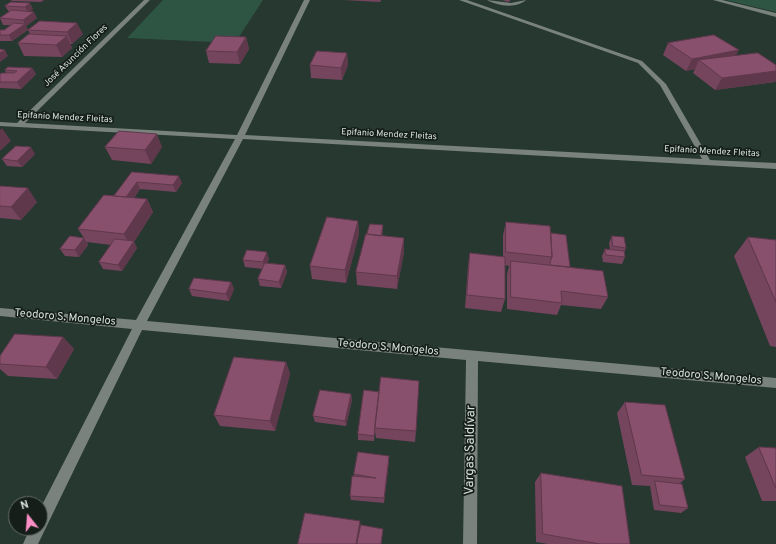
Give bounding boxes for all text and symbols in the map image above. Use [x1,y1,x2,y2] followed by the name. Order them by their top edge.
[42,23,110,89] street label: José Asunción Flores
[17,110,113,126] street label: Epifanio Mendez Fleitas
[341,127,437,143] street label: Epifanio Mendez Fleitas
[664,144,760,160] street label: Epifanio Mendez Fleitas
[14,307,116,329] street label: Teodoro S. Mongelos
[337,337,439,359] street label: Teodoro S. Mongelos
[660,366,762,388] street label: Teodoro S. Mongelos
[462,405,480,495] street label: Vargas Saldívar
[8,496,48,536] north arrow
[19,498,31,513] text: N

